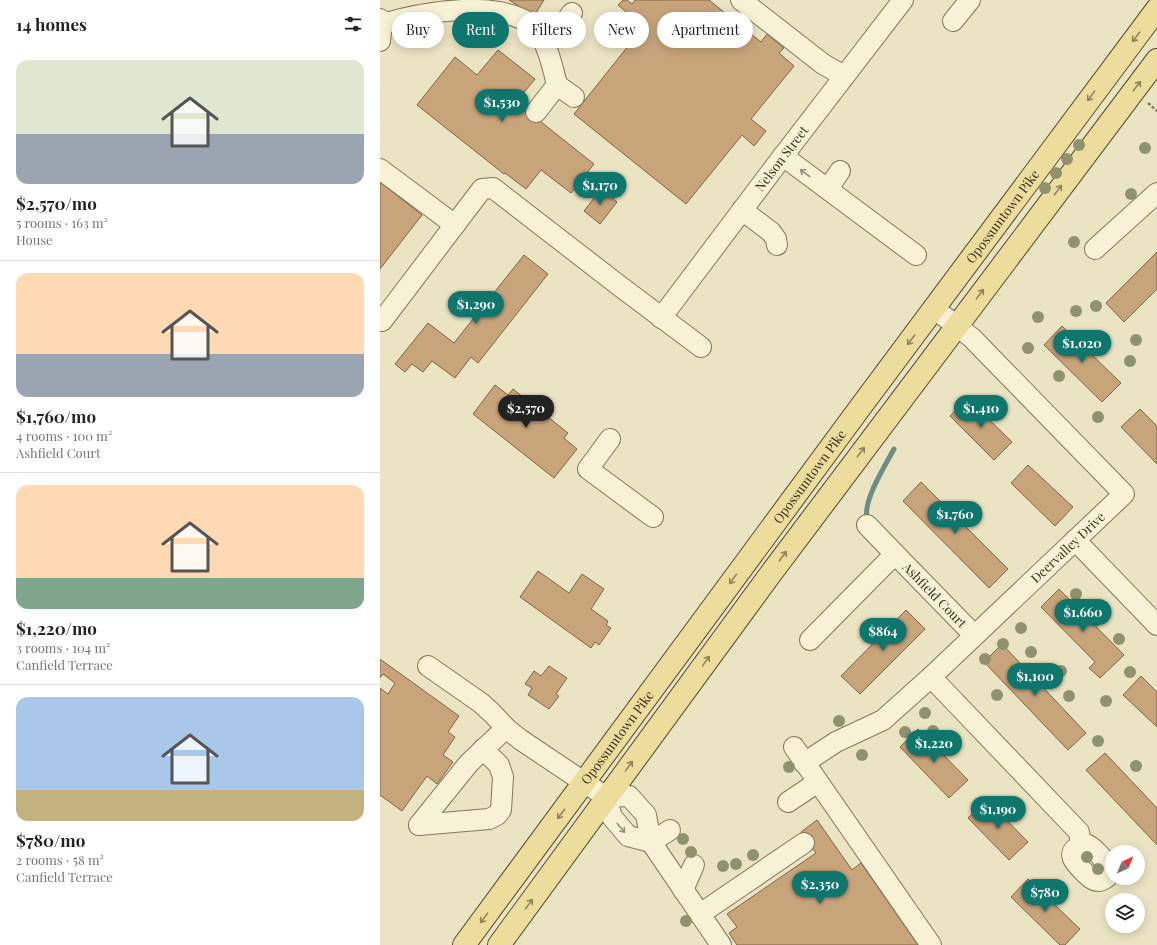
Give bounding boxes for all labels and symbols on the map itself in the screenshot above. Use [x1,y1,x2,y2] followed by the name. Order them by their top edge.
[1131,31,1140,42] one-way arrow
[1133,81,1141,92] one-way arrow
[469,89,535,123] pin: $1,530
[1087,91,1095,102] one-way arrow
[751,121,812,194] street label: Nelson Street
[962,166,1043,266] street label: Opossumtown Pike
[800,168,811,177] one-way arrow
[567,172,633,206] pin: $1,170
[1054,185,1063,196] one-way arrow
[976,288,984,299] one-way arrow
[443,291,509,325] pin: $1,290
[1049,330,1115,364] pin: $1,020
[907,334,915,345] one-way arrow
[493,395,559,429] pin: $2,570
[948,395,1014,429] pin: $1,410
[769,425,849,527] street label: Opossumtown Pike
[857,447,865,458] one-way arrow
[922,501,988,535] pin: $1,760
[1027,507,1108,586] street label: Deervalley Drive
[779,551,788,562] one-way arrow
[899,558,971,631] street label: Ashfield Court
[729,574,737,585] one-way arrow
[1050,599,1116,633] pin: $1,660
[859,618,907,652] pin: $864
[702,656,710,667] one-way arrow
[1002,663,1068,697] pin: $1,100
[576,686,657,787] street label: Opossumtown Pike
[901,730,967,764] pin: $1,220
[625,760,634,771] one-way arrow
[965,796,1031,830] pin: $1,190
[557,808,565,819] one-way arrow
[617,822,626,833] one-way arrow
[1105,845,1145,885] north arrow
[787,871,853,905] pin: $2,350
[1021,879,1069,913] pin: $780
[525,898,533,909] one-way arrow
[479,913,488,924] one-way arrow

